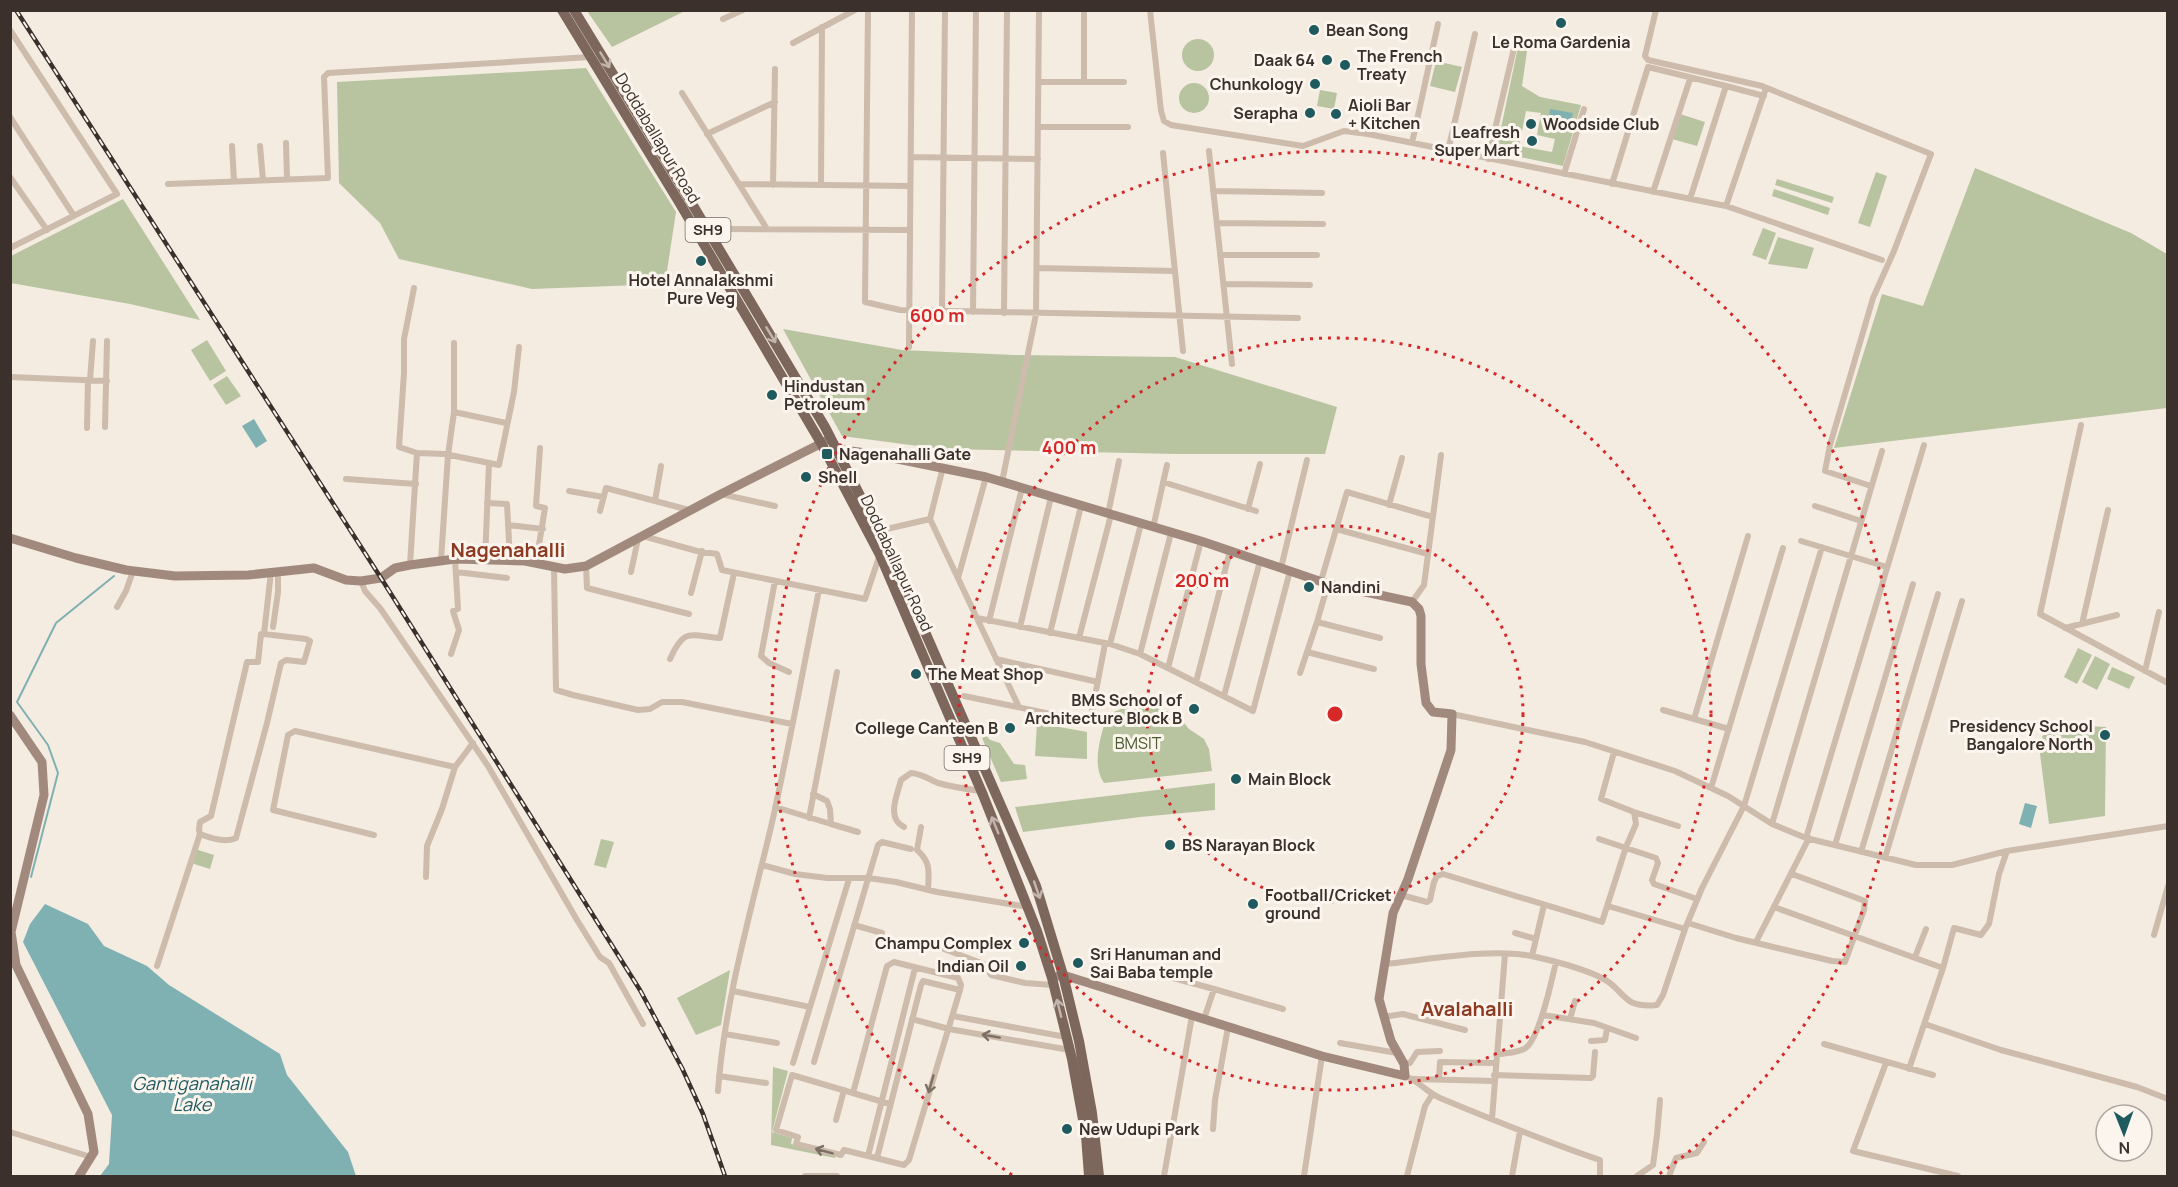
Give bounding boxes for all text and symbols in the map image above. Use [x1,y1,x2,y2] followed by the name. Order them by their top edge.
[1554,16,1568,30] marker: Le Roma Gardenia
[1326,19,1408,41] place label: Bean Song
[1307,23,1321,37] marker: Bean Song
[1492,31,1630,53] place label: Le Roma Gardenia
[1357,45,1443,85] place label: The French Treaty
[1254,49,1315,71] place label: Daak 64
[599,51,611,68] one-way arrow
[1320,53,1334,67] marker: Daak 64
[1338,58,1352,72] marker: The French Treaty
[610,69,706,207] street label: Doddaballapur Road
[1210,73,1303,95] place label: Chunkology
[1308,77,1322,91] marker: Chunkology
[1348,94,1420,134] place label: Aioli Bar + Kitchen
[1233,102,1298,124] place label: Serapha
[1303,106,1317,120] marker: Serapha
[1329,107,1343,121] marker: Aioli Bar + Kitchen
[1543,113,1659,135] place label: Woodside Club
[1524,117,1538,131] marker: Woodside Club
[1434,121,1520,161] place label: Leafresh Super Mart
[1525,134,1539,148] marker: Leafresh Super Mart
[686,218,730,242] road number: SH9
[694,254,708,268] marker: Hotel Annalakshmi Pure Veg
[629,269,773,309] place label: Hotel Annalakshmi Pure Veg
[910,303,964,327] text: 600 m
[765,326,777,343] one-way arrow
[784,375,865,415] place label: Hindustan Petroleum
[765,388,779,402] marker: Hindustan Petroleum
[1042,435,1096,459] text: 400 m
[839,443,971,465] place label: Nagenahalli Gate
[820,447,834,461] marker: Nagenahalli Gate
[818,466,857,488] place label: Shell
[799,470,813,484] marker: Shell
[856,491,938,635] street label: Doddaballapur Road
[451,536,565,563] district label: Nagenahalli
[1175,568,1229,592] text: 200 m
[1321,576,1380,598] place label: Nandini
[1302,580,1316,594] marker: Nandini
[928,663,1043,685] place label: The Meat Shop
[909,667,923,681] marker: The Meat Shop
[1024,689,1182,729] place label: BMS School of Architecture Block B
[1187,702,1201,716] marker: BMS School of Architecture Block B
[1325,704,1345,724] centre of rings
[1950,715,2093,755] place label: Presidency School Bangalore North
[855,717,998,739] place label: College Canteen B
[1003,721,1017,735] marker: College Canteen B
[2098,728,2112,742] marker: Presidency School Bangalore North
[1115,732,1162,754] park label: BMSIT
[944,746,990,770] road number: SH9
[1248,768,1331,790] place label: Main Block
[1229,772,1243,786] marker: Main Block
[989,816,1000,834] one-way arrow
[1182,834,1315,856] place label: BS Narayan Block
[1163,838,1177,852] marker: BS Narayan Block
[1033,880,1044,899] one-way arrow
[1265,884,1392,924] place label: Football/Cricket ground
[1246,897,1260,911] marker: Football/Cricket ground
[875,932,1012,954] place label: Champu Complex
[1017,936,1031,950] marker: Champu Complex
[1090,943,1221,983] place label: Sri Hanuman and Sai Baba temple
[937,955,1009,977] place label: Indian Oil
[1071,956,1085,970] marker: Sri Hanuman and Sai Baba temple
[1014,959,1028,973] marker: Indian Oil
[1421,995,1513,1022] district label: Avalahalli
[1053,999,1065,1018] one-way arrow
[982,1030,1002,1041] one-way arrow
[132,1071,255,1116] water label: Gantiganahalli Lake
[925,1074,936,1093] one-way arrow
[2094,1103,2154,1163] north arrow
[1079,1118,1199,1140] place label: New Udupi Park
[1060,1122,1074,1136] marker: New Udupi Park
[2118,1137,2130,1159] text: N
[814,1145,833,1156] one-way arrow

